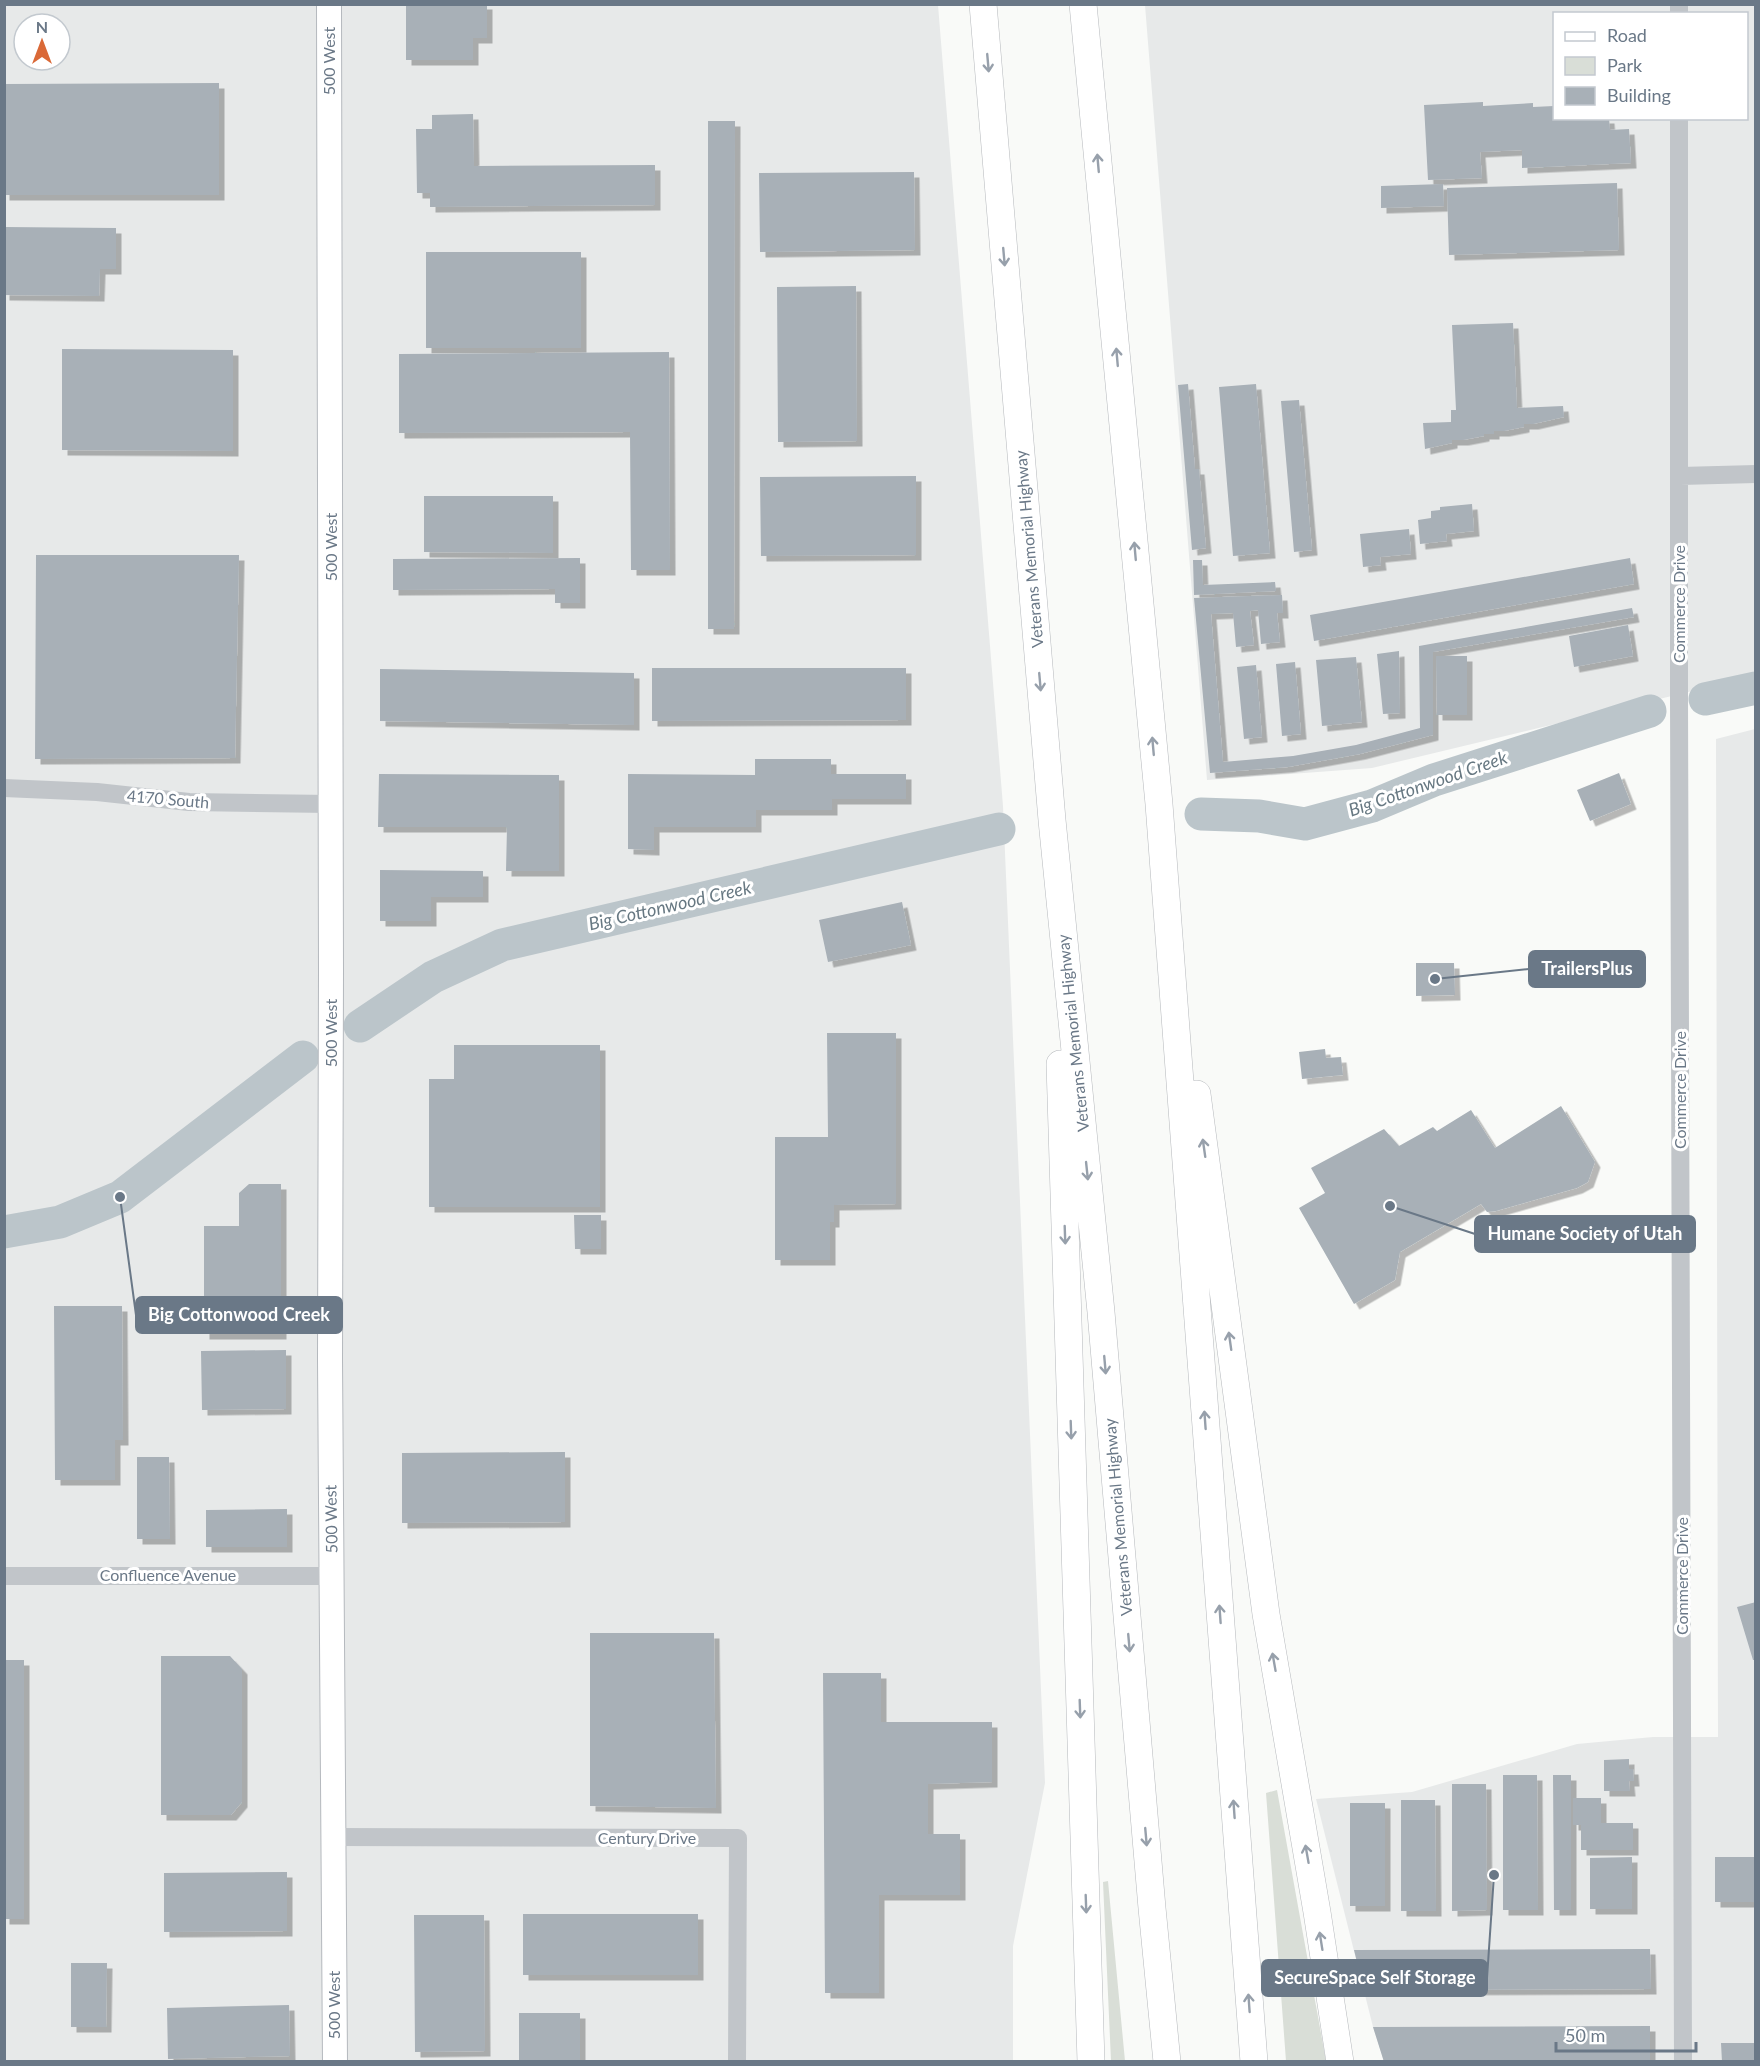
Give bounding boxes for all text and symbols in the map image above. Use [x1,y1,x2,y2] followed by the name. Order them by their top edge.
[12,12,72,72] north arrow
[1553,12,1748,120] legend
[36,17,48,36] text: N
[1607,24,1647,46] text: Road
[319,26,338,95] street label: 500 West
[983,52,994,72] one-way arrow
[1607,54,1643,76] text: Park
[1607,84,1671,106] text: Building
[1092,154,1103,174] one-way arrow
[999,247,1010,267] one-way arrow
[1111,348,1122,368] one-way arrow
[1010,449,1047,649] street label: Veterans Memorial Highway
[321,512,340,581] street label: 500 West
[1129,542,1140,562] one-way arrow
[1669,545,1688,663] street label: Commerce Drive
[1035,671,1046,691] one-way arrow
[1147,736,1158,756] one-way arrow
[1346,745,1510,821] water label: Big Cottonwood Creek
[126,785,210,812] street label: 4170 South
[586,876,754,934] water label: Big Cottonwood Creek
[1053,933,1092,1133] street label: Veterans Memorial Highway
[1529,951,1645,987] callout: TrailersPlus
[1541,957,1633,979] text: TrailersPlus
[321,998,340,1067] street label: 500 West
[1670,1031,1689,1149] street label: Commerce Drive
[1199,1139,1210,1159] one-way arrow
[1082,1160,1093,1180] one-way arrow
[1475,1216,1695,1252] callout: Humane Society of Utah
[1487,1222,1683,1244] text: Humane Society of Utah
[1059,1225,1071,1245] one-way arrow
[136,1297,342,1333] callout: Big Cottonwood Creek
[148,1303,330,1325] text: Big Cottonwood Creek
[1224,1332,1235,1352] one-way arrow
[1100,1354,1111,1374] one-way arrow
[1199,1410,1210,1430] one-way arrow
[1099,1417,1136,1617] street label: Veterans Memorial Highway
[1065,1420,1077,1440] one-way arrow
[320,1484,341,1553] street label: 500 West
[1672,1517,1691,1635] street label: Commerce Drive
[100,1565,236,1584] street label: Confluence Avenue
[1214,1605,1225,1625] one-way arrow
[1124,1632,1135,1652] one-way arrow
[1268,1652,1279,1672] one-way arrow
[1074,1698,1085,1718] one-way arrow
[1229,1799,1240,1819] one-way arrow
[1141,1827,1152,1847] one-way arrow
[598,1828,696,1847] street label: Century Drive
[1301,1845,1312,1864] one-way arrow
[1080,1893,1091,1913] one-way arrow
[1316,1932,1327,1952] one-way arrow
[1262,1960,1487,1996] callout: SecureSpace Self Storage
[1274,1966,1476,1988] text: SecureSpace Self Storage
[324,1970,343,2039] street label: 500 West
[1243,1994,1254,2014] one-way arrow
[1556,2015,1696,2053] scale bar
[1565,2024,1605,2046] text: 50 m

